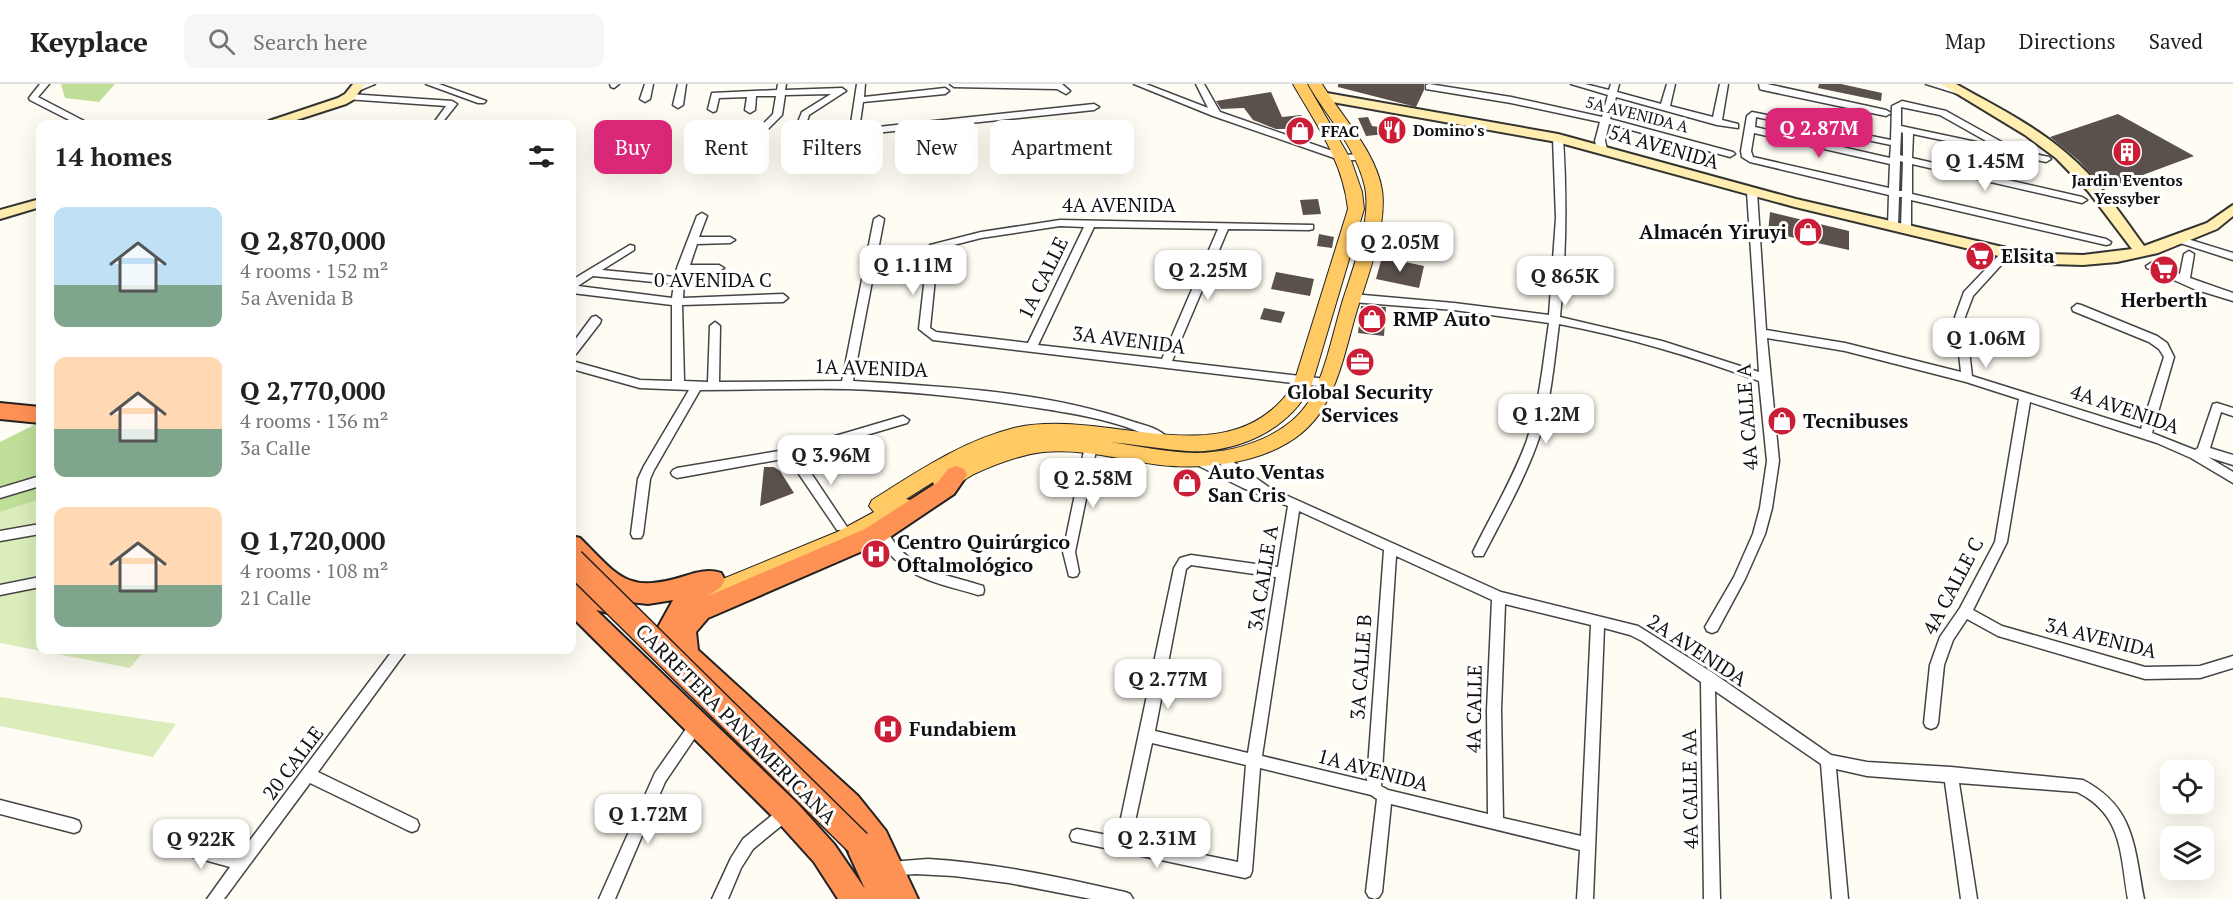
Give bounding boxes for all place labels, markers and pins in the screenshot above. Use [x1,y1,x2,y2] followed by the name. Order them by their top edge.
[1764,108,1874,159] pin: Q 2.87M
[1376,114,1408,146] restaurant icon: Domino's
[1284,115,1316,147] shop icon: FFAC
[1413,119,1484,141] place label: Domino's
[1321,120,1359,142] place label: FFAC
[2111,136,2143,168] building icon: Jardin Eventos Yessyber
[1930,141,2040,192] pin: Q 1.45M
[2071,169,2183,209] place label: Jardin Eventos Yessyber
[1792,216,1824,248] shop icon: Almacén Yiruyi
[1639,218,1787,245] place label: Almacén Yiruyi
[1345,222,1455,273] pin: Q 2.05M
[1964,240,1996,272] supermarket icon: Elsita
[2001,242,2055,269] place label: Elsita
[858,245,968,296] pin: Q 1.11M
[1153,250,1263,301] pin: Q 2.25M
[2148,254,2180,286] supermarket icon: Herberth
[1516,256,1614,307] pin: Q 865K
[2121,286,2208,313] place label: Herberth
[1356,303,1388,335] shop icon: RMP Auto
[1393,305,1491,332] place label: RMP Auto
[1931,318,2041,369] pin: Q 1.06M
[1344,346,1376,378] office icon: Global Security Services
[1287,378,1433,428] place label: Global Security Services
[1497,394,1595,445] pin: Q 1.2M
[1766,405,1798,437] shop icon: Tecnibuses
[1803,407,1908,434] place label: Tecnibuses
[776,435,886,486] pin: Q 3.96M
[1038,458,1148,509] pin: Q 2.58M
[1208,458,1324,508] place label: Auto Ventas San Cris
[1171,467,1203,499] shop icon: Auto Ventas San Cris
[897,528,1070,578] place label: Centro Quirúrgico Oftalmológico
[860,538,892,570] hospital icon: Centro Quirúrgico Oftalmológico
[1113,659,1223,710] pin: Q 2.77M
[872,713,904,745] hospital icon: Fundabiem
[909,715,1017,742] place label: Fundabiem
[593,794,703,845] pin: Q 1.72M
[1102,818,1212,869] pin: Q 2.31M
[152,819,250,870] pin: Q 922K

